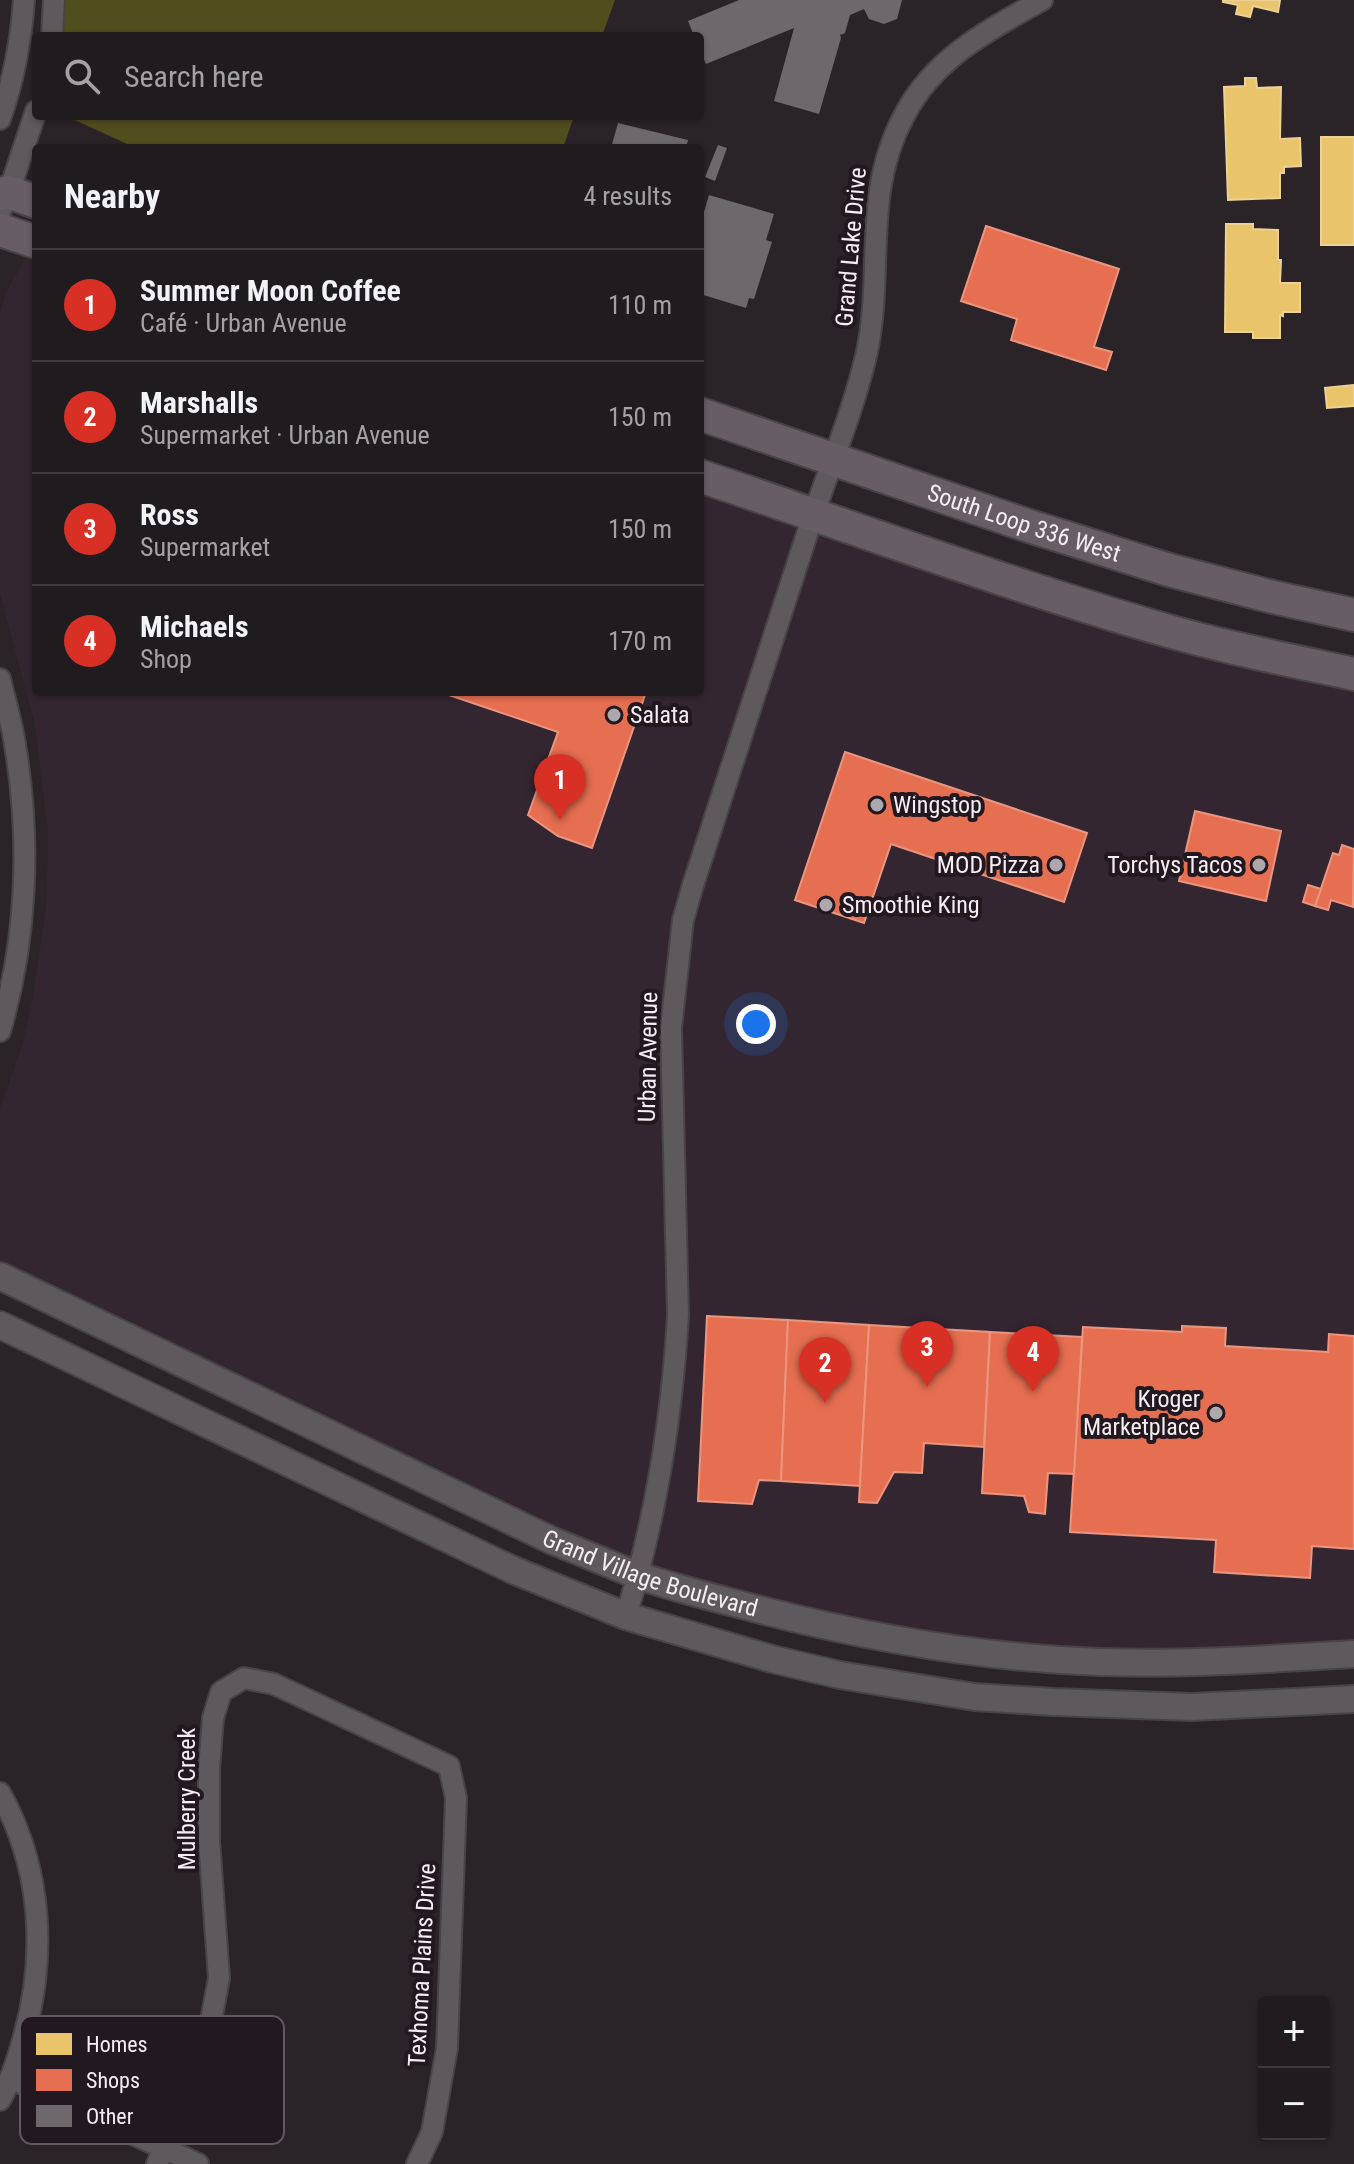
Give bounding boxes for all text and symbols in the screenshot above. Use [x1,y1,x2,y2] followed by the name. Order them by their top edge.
[32,32,704,120] search box
[60,54,104,98] icon: search
[124,59,264,94] text: Search here
[830,166,872,328] street label: Grand Lake Drive
[64,176,160,216] text: Nearby
[583,181,672,211] text: 4 results
[140,273,401,308] text: Summer Moon Coffee
[83,290,97,320] text: 1
[608,290,672,320] text: 110 m
[140,308,347,338] text: Café · Urban Avenue
[140,385,258,420] text: Marshalls
[83,402,97,432] text: 2
[608,402,672,432] text: 150 m
[140,420,430,450] text: Supermarket · Urban Avenue
[924,479,1124,568] street label: South Loop 336 West
[140,497,199,532] text: Ross
[83,514,97,544] text: 3
[608,514,672,544] text: 150 m
[140,532,270,562] text: Supermarket
[140,609,249,644] text: Michaels
[83,626,97,656] text: 4
[608,626,672,656] text: 170 m
[140,644,192,674] text: Shop
[630,701,690,729] place label: Salata
[605,706,623,724] marker: Salata
[534,754,586,820] pin: 1
[893,791,982,819] place label: Wingstop
[868,796,886,814] marker: Wingstop
[937,851,1040,879] place label: MOD Pizza
[1107,851,1243,879] place label: Torchys Tacos
[1047,856,1065,874] marker: MOD Pizza
[1250,856,1268,874] marker: Torchys Tacos
[842,891,980,919] place label: Smoothie King
[817,896,835,914] marker: Smoothie King
[633,992,663,1122] street label: Urban Avenue
[736,1004,776,1044] your location
[901,1321,953,1387] pin: 3
[1007,1326,1059,1392] pin: 4
[799,1337,851,1403] pin: 2
[1083,1385,1200,1441] place label: Kroger Marketplace
[1207,1404,1225,1422] marker: Kroger Marketplace
[538,1524,761,1623] street label: Grand Village Boulevard
[173,1727,201,1870] street label: Mulberry Creek
[403,1863,441,2067] street label: Texhoma Plains Drive
[1258,1996,1330,2140] map controls
[1258,1996,1330,2068] button: +
[20,2016,284,2144] legend
[86,2032,148,2057] text: Homes
[86,2068,140,2093] text: Shops
[1258,2068,1330,2140] button: −
[86,2104,134,2129] text: Other

